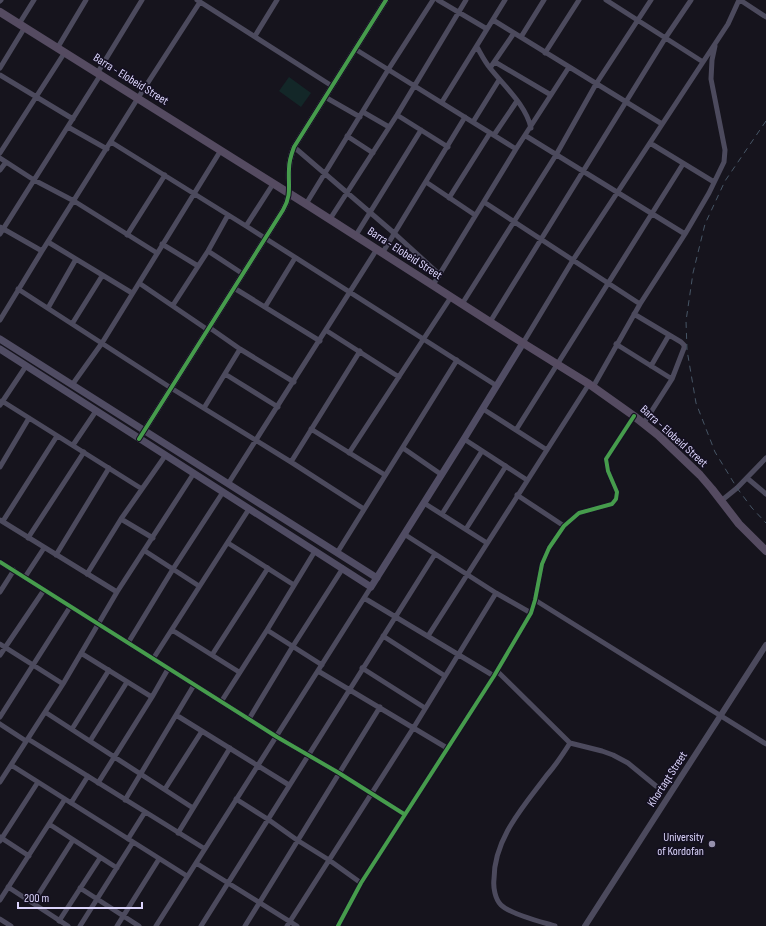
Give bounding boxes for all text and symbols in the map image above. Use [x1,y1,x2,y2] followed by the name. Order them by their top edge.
[90,50,171,109] street label: Barra - Elobeid Street
[365,224,445,283] street label: Barra - Elobeid Street
[637,402,711,471] street label: Barra - Elobeid Street
[644,748,691,810] street label: Khortaqt Street
[657,830,704,859] place label: University of Kordofan
[707,839,717,849] marker: University of Kordofan
[18,884,142,910] scale bar
[24,891,50,906] text: 200 m

